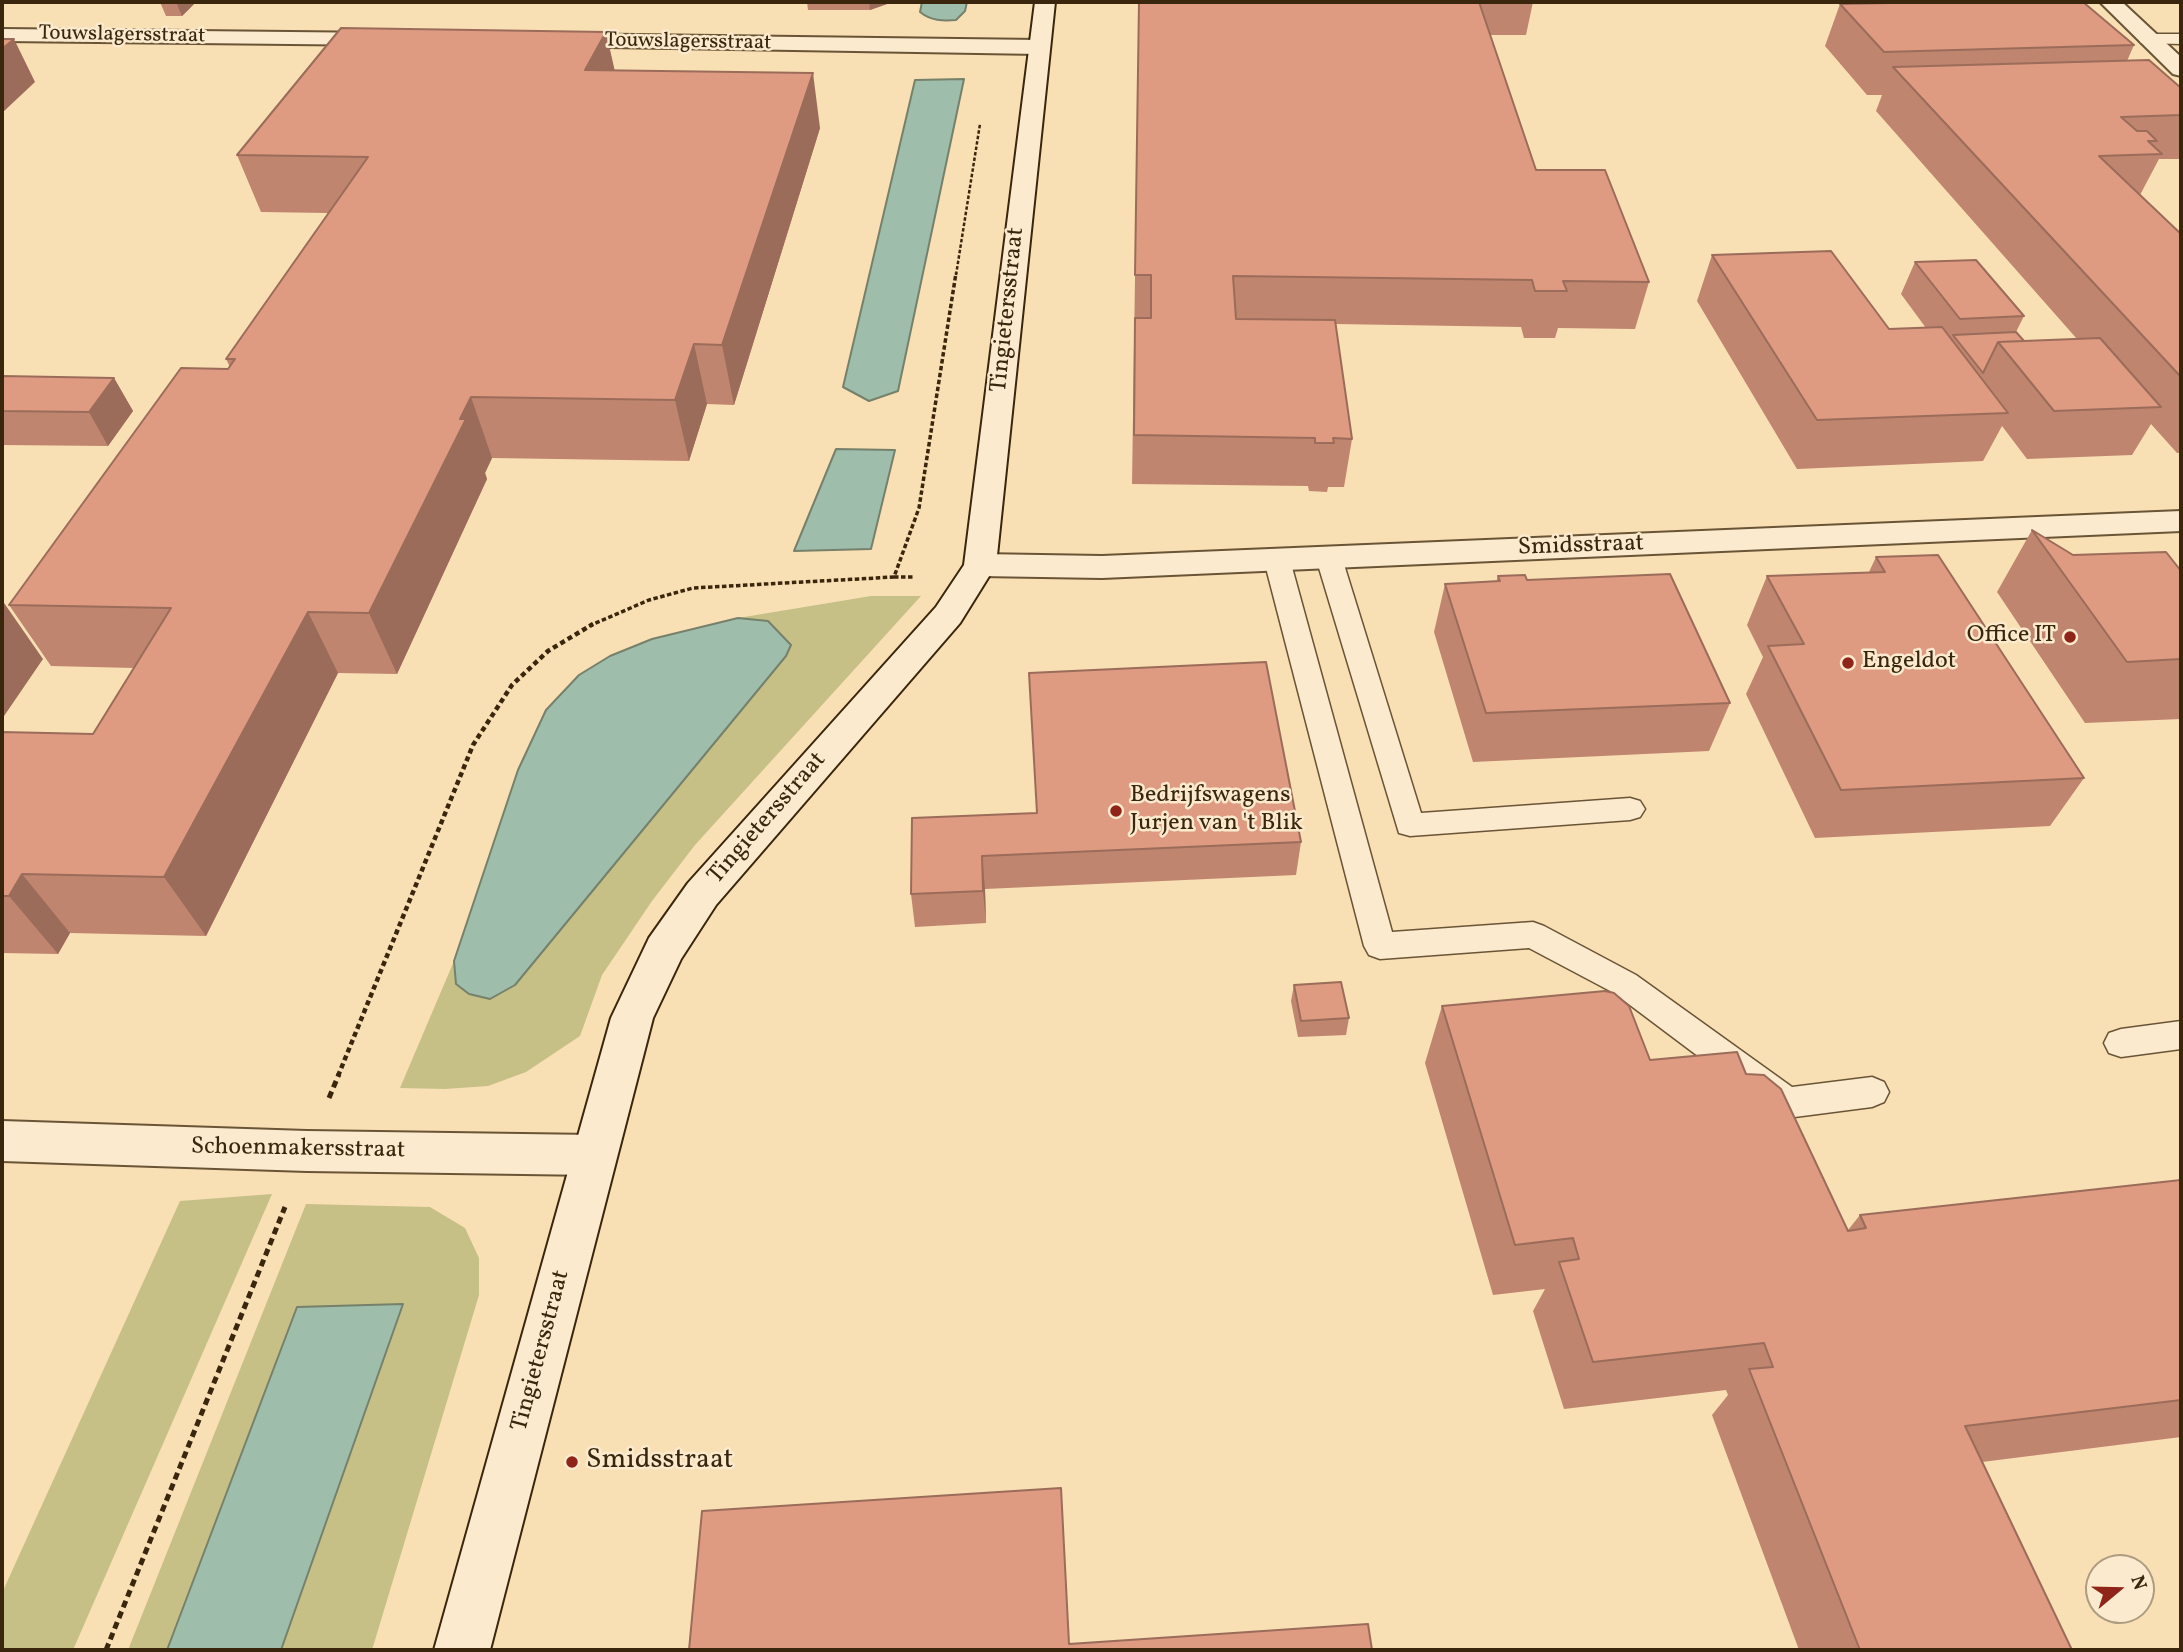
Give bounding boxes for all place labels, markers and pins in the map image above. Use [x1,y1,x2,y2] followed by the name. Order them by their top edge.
[1967,623,2056,651] place label: Office IT
[2062,629,2078,645] marker: Office IT
[1862,649,1956,677] place label: Engeldot
[1840,655,1856,671] marker: Engeldot
[1130,783,1303,839] place label: Bedrijfswagens Jurjen van 't Blik
[1108,803,1124,819] marker: Bedrijfswagens Jurjen van 't Blik
[586,1445,733,1479] place label: Smidsstraat
[564,1454,580,1470] marker: Smidsstraat

